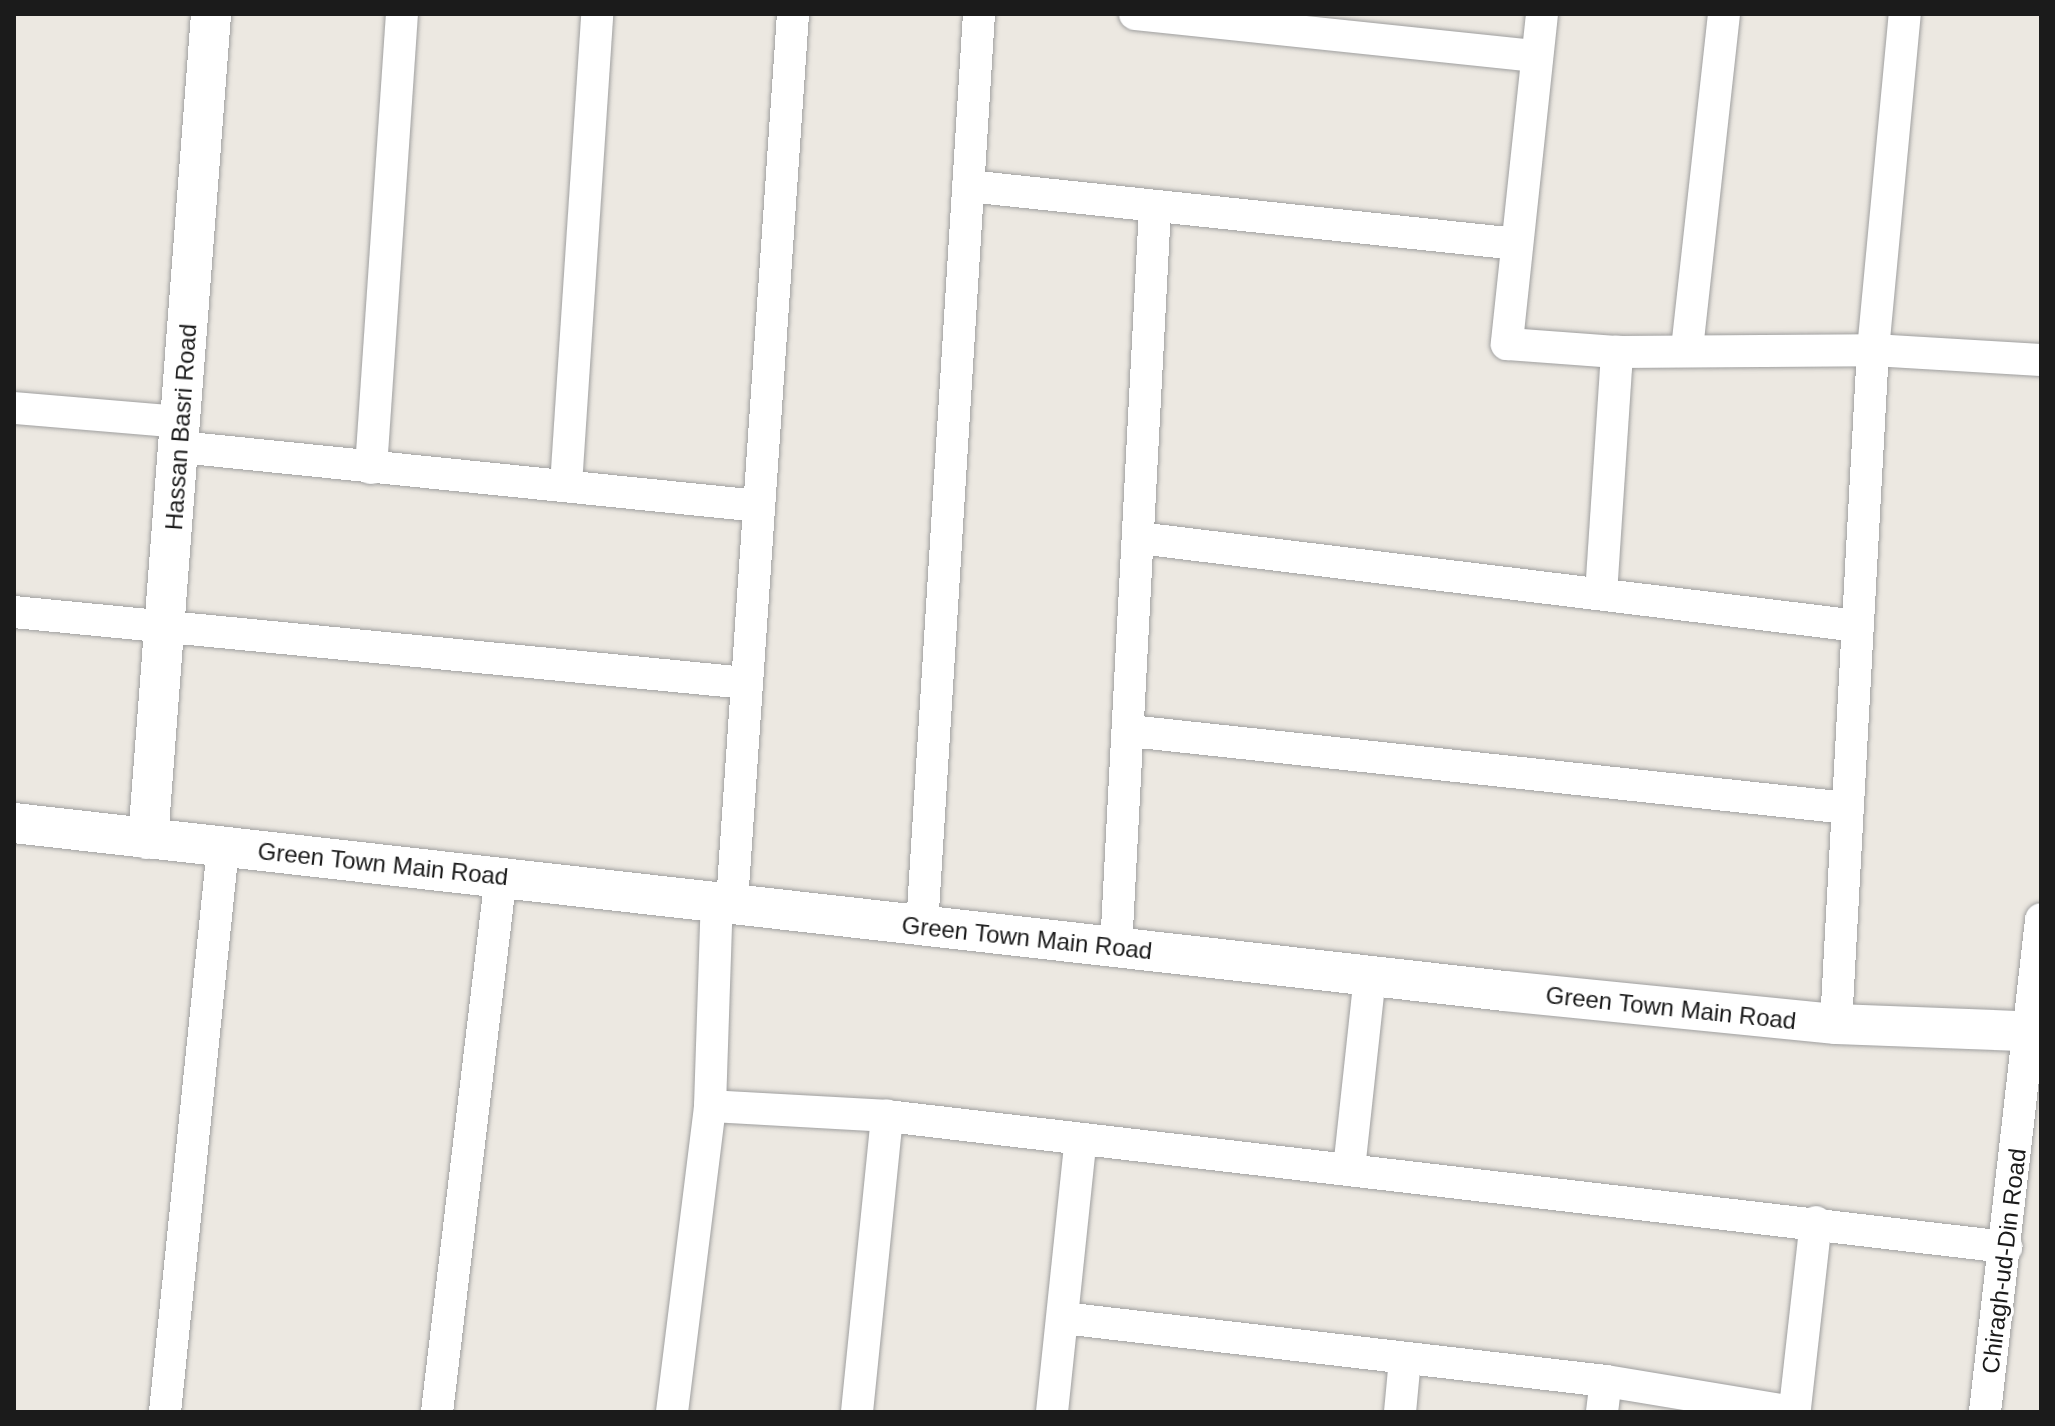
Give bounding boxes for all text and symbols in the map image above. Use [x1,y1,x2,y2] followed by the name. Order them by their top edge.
[159,323,203,531] street label: Hassan Basri Road
[256,837,510,891] street label: Green Town Main Road
[900,911,1154,965] street label: Green Town Main Road
[1544,981,1798,1035] street label: Green Town Main Road
[1976,1147,2032,1375] street label: Chiragh-ud-Din Road

